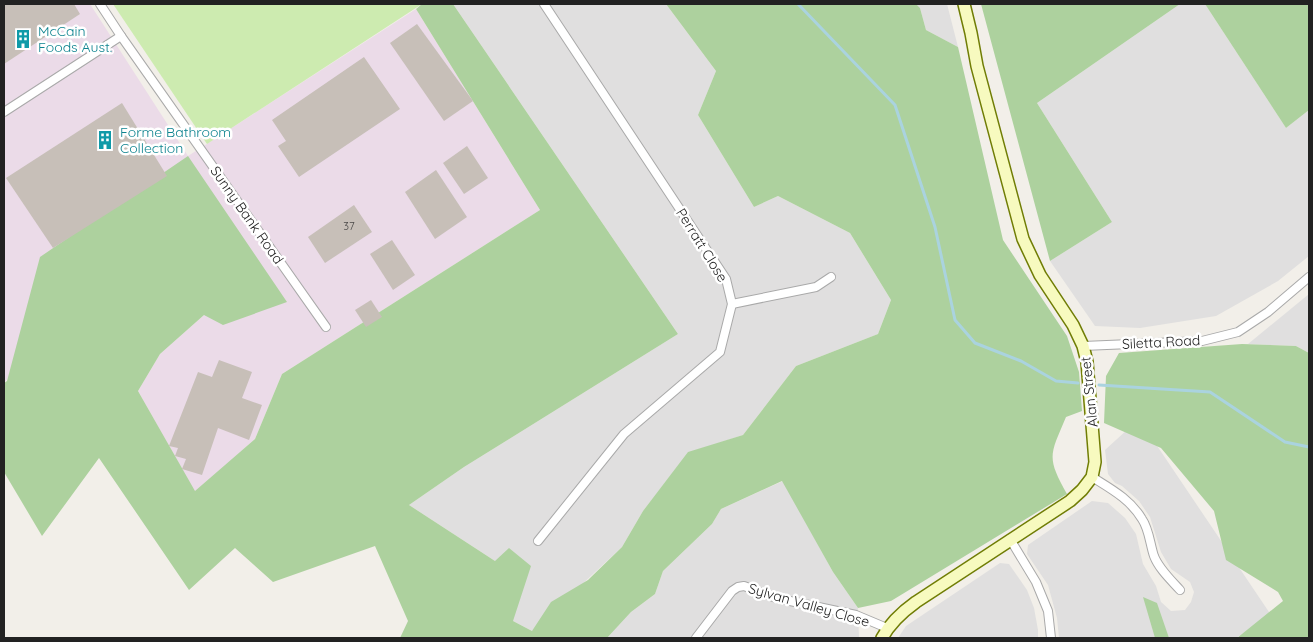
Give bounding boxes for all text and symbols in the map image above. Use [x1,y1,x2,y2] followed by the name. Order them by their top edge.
[38,22,112,56] place label: McCain Foods Aust.
[12,28,34,50] building icon: McCain Foods Aust.
[120,123,231,157] place label: Forme Bathroom Collection
[94,129,116,151] building icon: Forme Bathroom Collection
[207,163,287,267] street label: Sunny Bank Road
[672,205,732,285] street label: Perratt Close
[343,219,355,233] house number: 37
[1121,331,1201,353] street label: Siletta Road
[1076,356,1102,428] street label: Alan Street
[746,579,872,631] street label: Sylvan Valley Close

